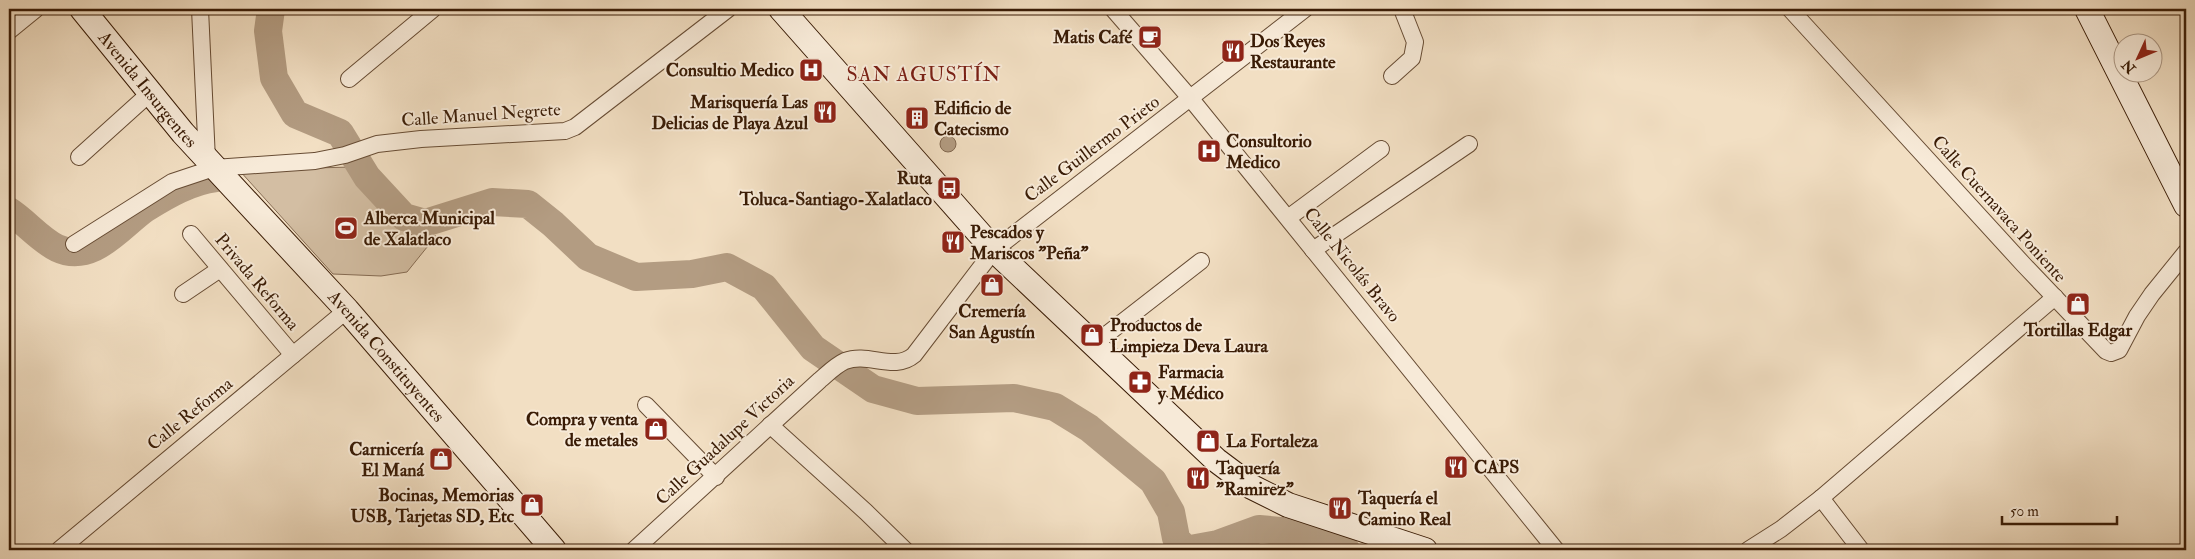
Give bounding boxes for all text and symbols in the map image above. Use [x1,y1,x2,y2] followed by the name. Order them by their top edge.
[1137,24,1163,50] cafe icon: Matis Café
[93,26,202,153] street label: Avenida Insurgentes
[1052,26,1132,49] place label: Matis Café
[1250,30,1336,74] place label: Dos Reyes Restaurante
[2112,32,2162,82] north arrow
[1220,38,1246,64] restaurant icon: Dos Reyes Restaurante
[2118,56,2140,78] text: N
[798,57,824,83] hospital icon: Consultio Medico
[666,59,794,82] place label: Consultio Medico
[847,61,1001,87] district label: SAN AGUSTÍN
[1020,90,1165,207] street label: Calle Guillermo Prieto
[651,91,808,135] place label: Marisquería Las Delicias de Playa Azul
[934,97,1012,141] place label: Edificio de Catecismo
[401,98,562,132] street label: Calle Manuel Negrete
[812,99,838,125] restaurant icon: Marisquería Las Delicias de Playa Azul
[904,105,930,131] building icon: Edificio de Catecismo
[1225,130,1312,174] place label: Consultorio Medico
[1927,131,2072,288] street label: Calle Cuernavaca Poniente
[1196,138,1222,164] hospital icon: Consultorio Medico
[738,167,933,211] place label: Ruta Toluca-Santiago-Xalatlaco
[936,175,962,201] bus stop icon: Ruta Toluca-Santiago-Xalatlaco
[1299,203,1406,327] street label: Calle Nicolás Bravo
[363,207,495,251] place label: Alberca Municipal de Xalatlaco
[333,215,359,241] sports icon: Alberca Municipal de Xalatlaco
[969,221,1088,265] place label: Pescados y Mariscos "Peña"
[210,229,305,336] street label: Privada Reforma
[940,229,966,255] restaurant icon: Pescados y Mariscos "Peña"
[979,272,1005,298] shop icon: Cremería San Agustín
[322,285,450,427] street label: Avenida Constituyentes
[2065,291,2091,317] shop icon: Tortillas Edgar
[949,300,1036,344] place label: Cremería San Agustín
[1110,314,1268,358] place label: Productos de Limpieza Deva Laura
[2023,319,2132,342] place label: Tortillas Edgar
[1079,322,1105,348] shop icon: Productos de Limpieza Deva Laura
[1157,361,1224,405] place label: Farmacia y Médico
[651,369,800,510] street label: Calle Guadalupe Victoria
[1127,369,1153,395] pharmacy icon: Farmacia y Médico
[142,372,238,456] street label: Calle Reforma
[526,408,639,452] place label: Compra y venta de metales
[643,416,669,442] shop icon: Compra y venta de metales
[1195,428,1221,454] shop icon: La Fortaleza
[1226,430,1318,453] place label: La Fortaleza
[349,438,425,482] place label: Carnicería El Maná
[428,446,454,472] shop icon: Carnicería El Maná
[1443,454,1469,480] restaurant icon: CAPS
[1474,456,1519,479] place label: CAPS
[1215,457,1294,501] place label: Taquería "Ramirez"
[1185,465,1211,491] restaurant icon: Taquería "Ramirez"
[351,484,515,528] place label: Bocinas, Memorias USB, Tarjetas SD, Etc
[1357,487,1452,531] place label: Taquería el Camino Real
[519,492,545,518] shop icon: Bocinas, Memorias USB, Tarjetas SD, Etc
[2002,494,2118,526] scale bar
[1327,495,1353,521] restaurant icon: Taquería el Camino Real
[2010,502,2039,521] text: 50 m

